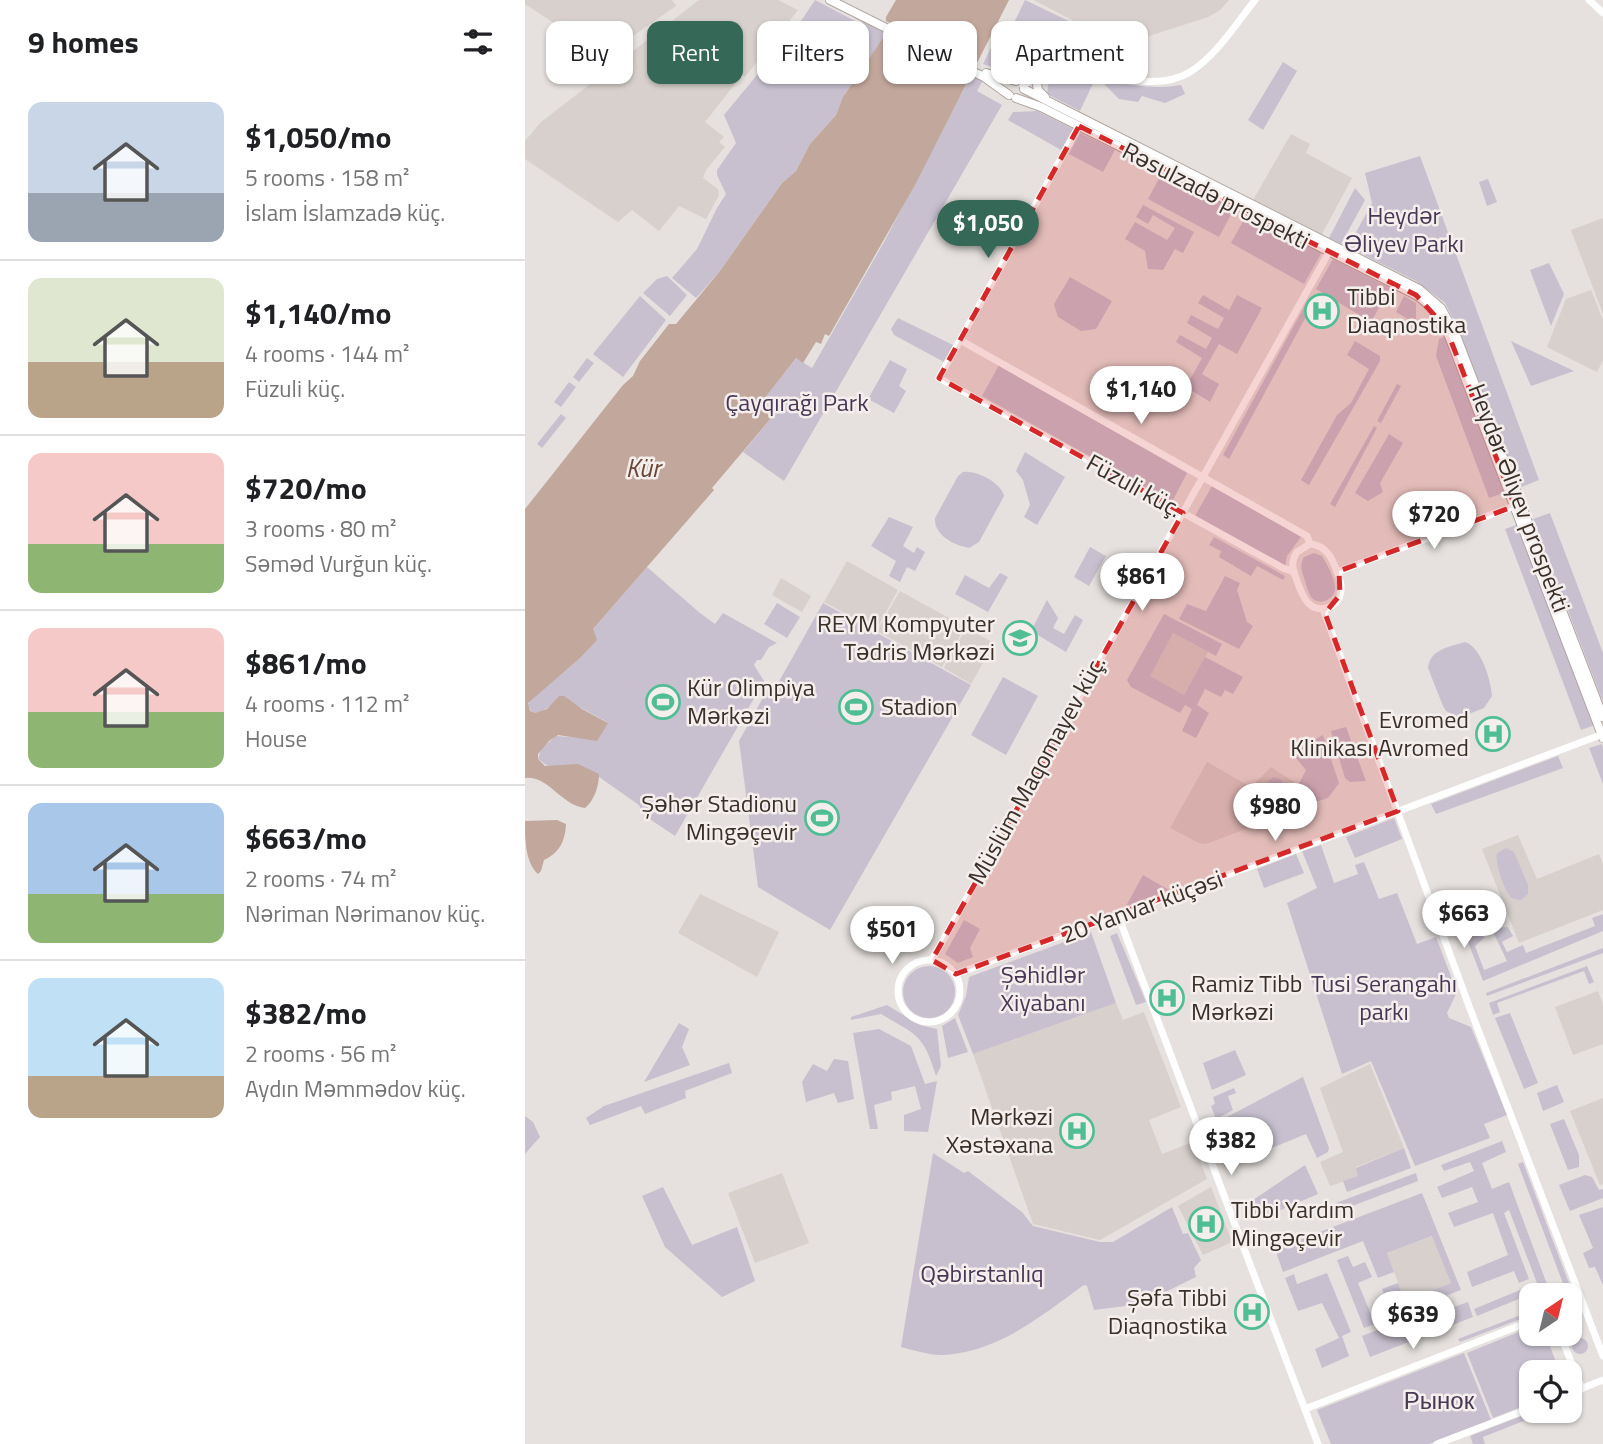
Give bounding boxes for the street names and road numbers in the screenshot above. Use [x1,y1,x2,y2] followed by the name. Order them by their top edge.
[1116,132,1317,258] street label: Rəsulzadə prospekti
[1460,378,1580,617] street label: Heydər Əliyev prospekti
[1080,444,1189,526] street label: Füzuli küç.
[958,648,1114,891] street label: Müslüm Maqomayev küç.
[1056,860,1228,952] street label: 20 Yanvar küçəsi

